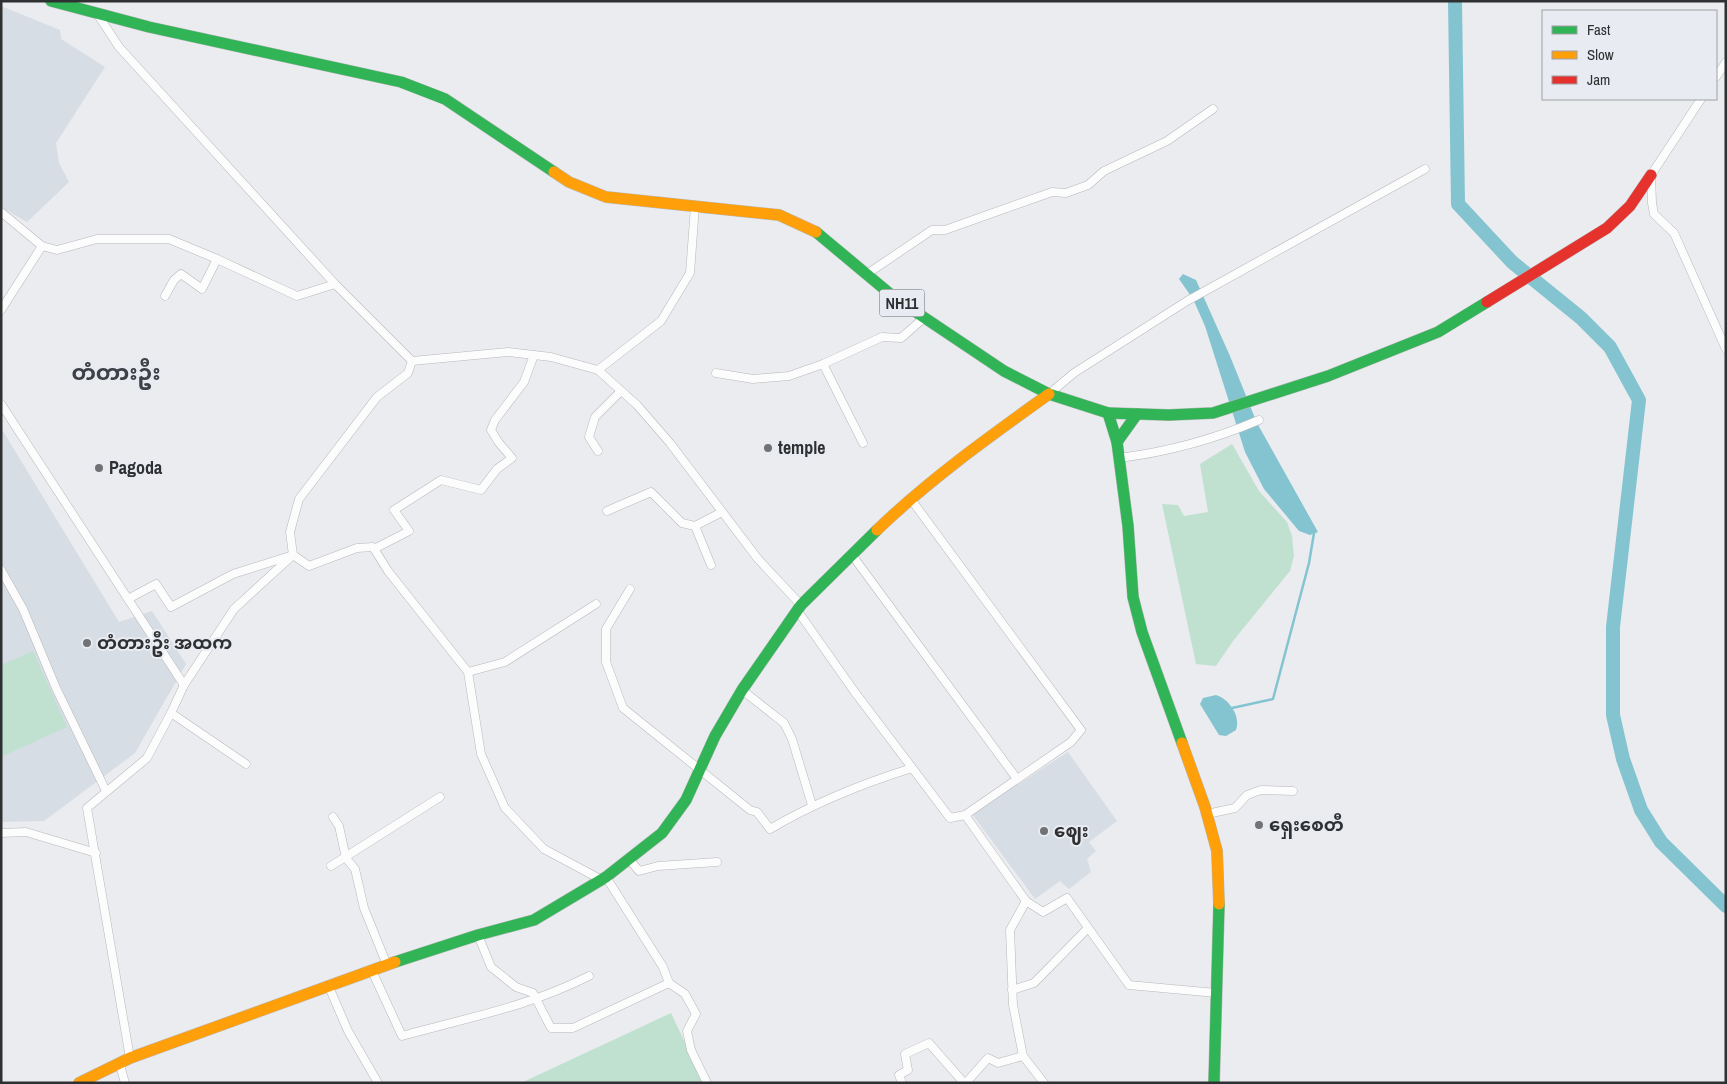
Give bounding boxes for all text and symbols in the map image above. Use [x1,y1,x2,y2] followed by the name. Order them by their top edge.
[1542,10,1717,100] legend
[1587,19,1611,40] text: Fast
[1587,44,1614,65] text: Slow
[1587,69,1610,90] text: Jam
[880,290,924,316] road number: NH11
[71,357,161,390] district label: တံတားဦး
[778,435,826,460] place label: temple
[762,442,774,454] marker: temple
[109,455,163,480] place label: Pagoda
[93,462,105,474] marker: Pagoda
[97,630,232,657] place label: တံတားဦး အထက
[81,637,93,649] marker: တံတားဦး အထက
[1269,812,1344,839] place label: ရှေးစေတီ
[1054,818,1089,845] place label: ဈေး
[1253,819,1265,831] marker: ရှေးစေတီ
[1038,825,1050,837] marker: ဈေး

